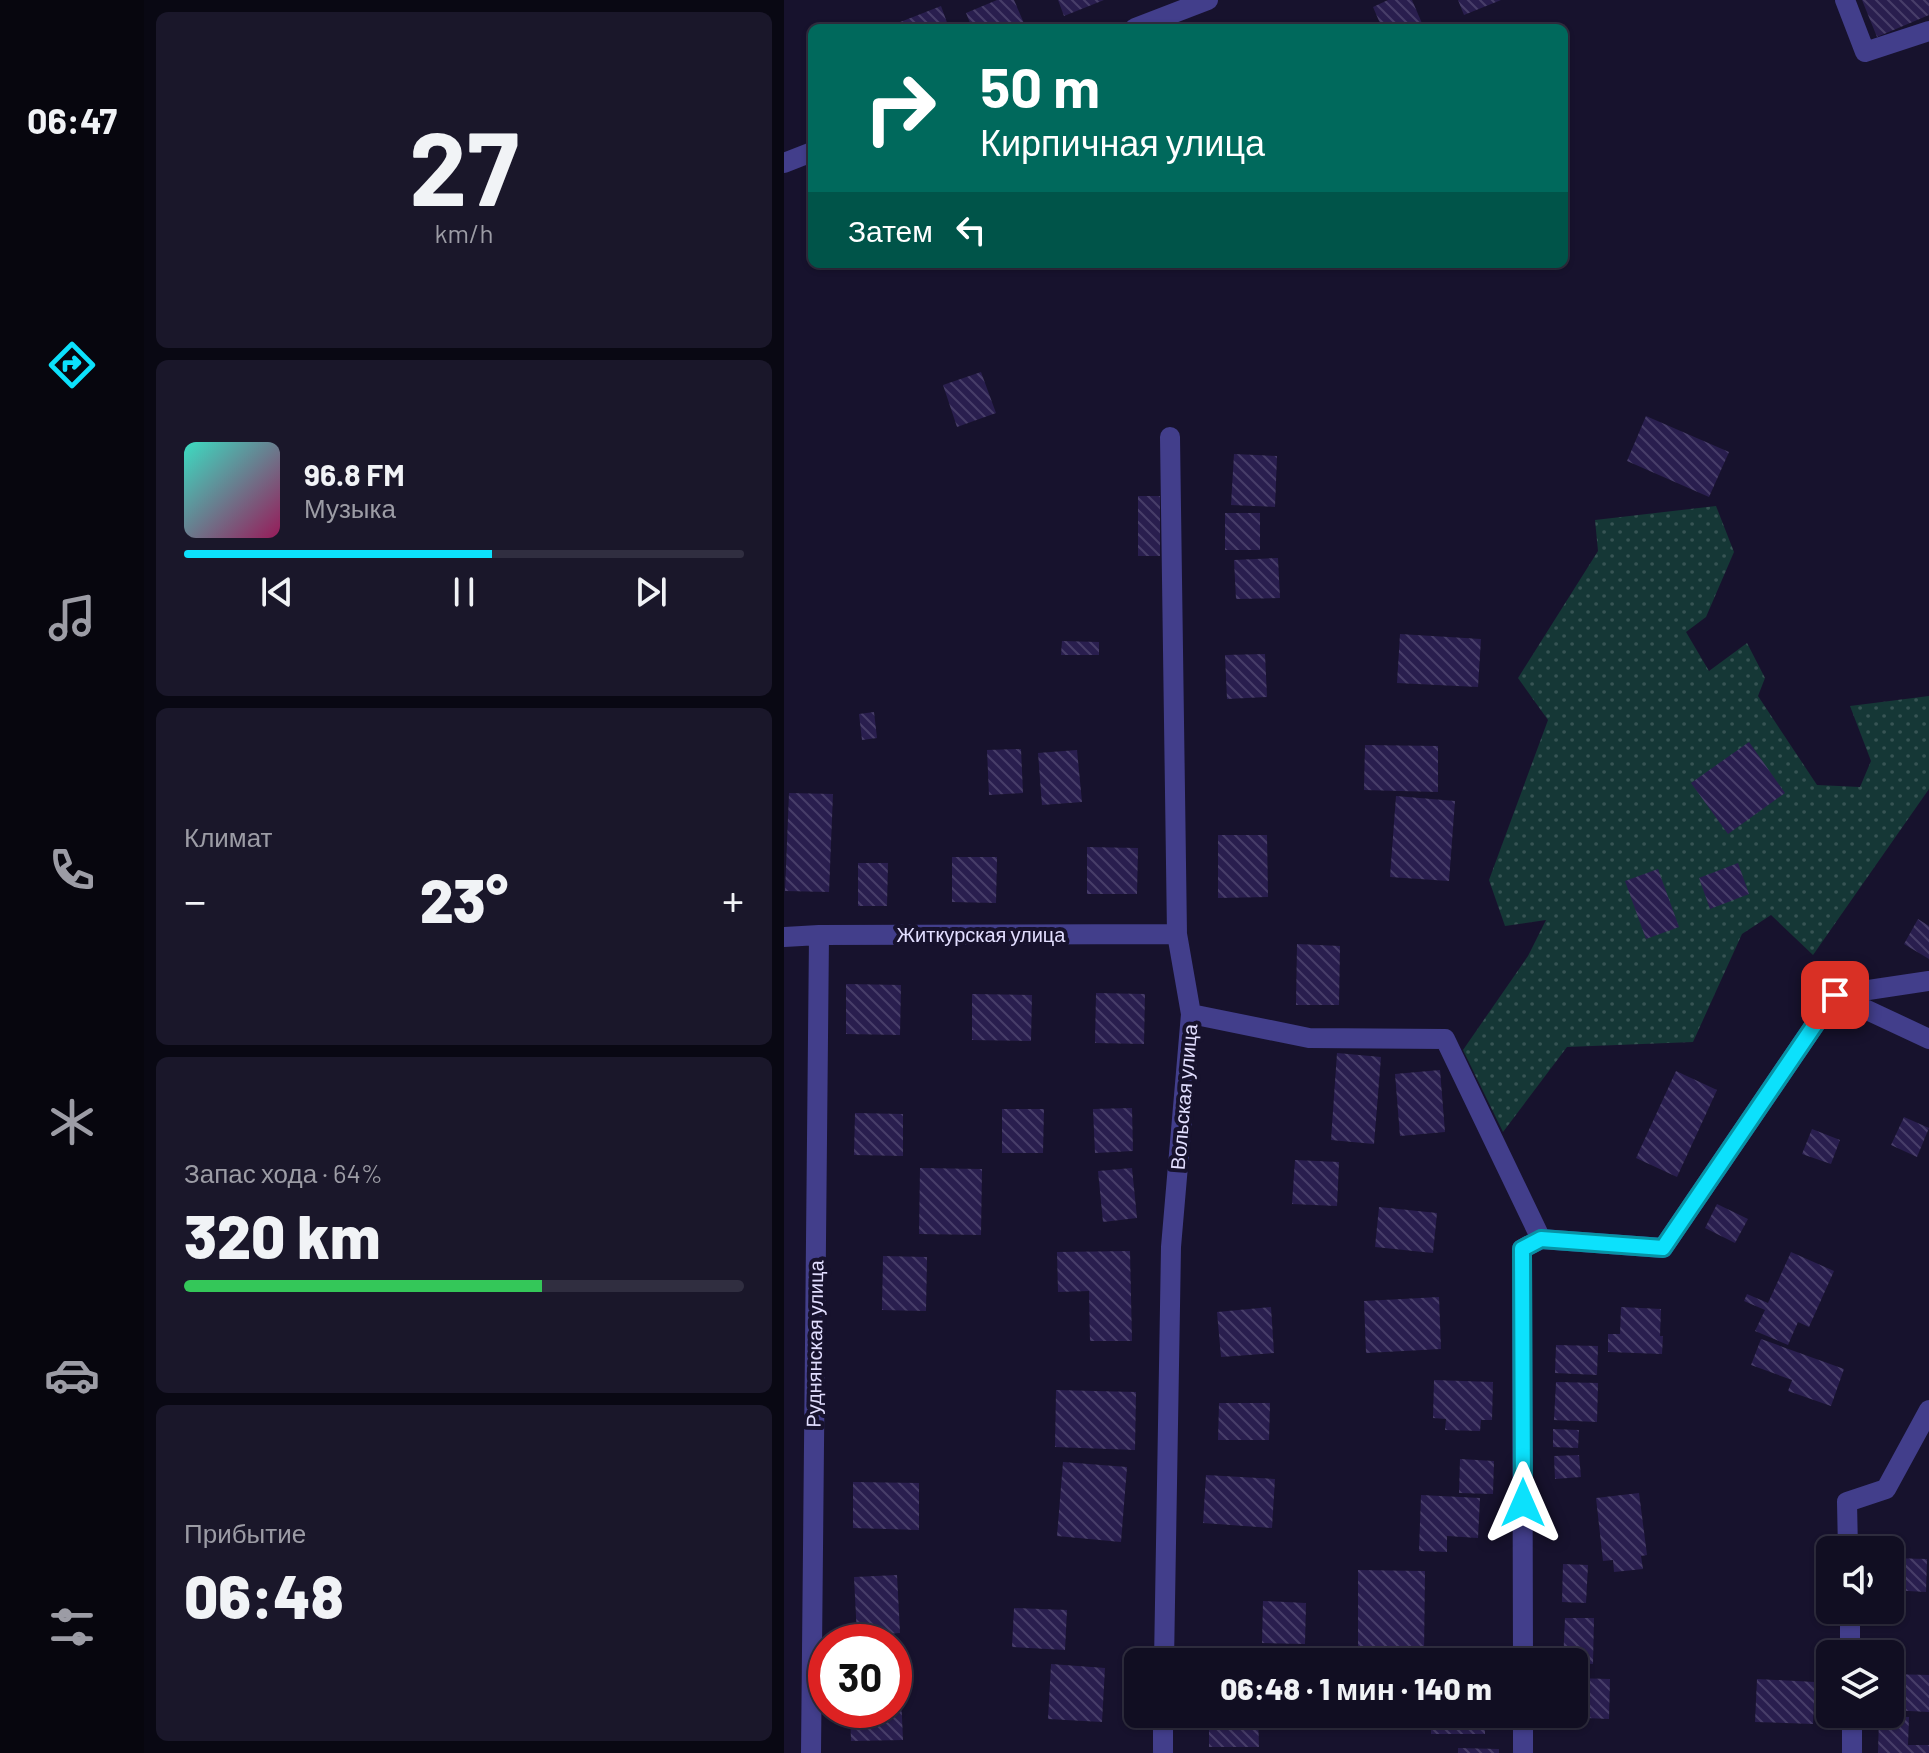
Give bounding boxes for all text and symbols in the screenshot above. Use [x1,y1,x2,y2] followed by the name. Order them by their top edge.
[980,52,1100,119] text: 50 m
[848,56,952,160] icon: right
[27,98,117,141] text: 06:47
[409,102,519,227] text: 27
[980,120,1265,163] text: Кирпичная улица
[949,208,993,252] icon: left
[848,212,933,248] text: Затем
[435,217,493,248] text: km/h
[44,337,100,393] icon: directions
[304,456,405,492] text: 96.8 FM
[304,492,396,523] text: Музыка
[255,570,299,614] icon: previous
[442,570,486,614] icon: pause
[629,570,673,614] icon: next
[44,590,100,646] icon: music
[184,821,273,852] text: Климат
[44,842,100,898] icon: phone
[420,863,508,935] text: 23°
[184,873,206,926] text: −
[722,873,744,926] text: +
[897,922,1066,946] street label: Житкурская улица
[1801,961,1869,1029] pin
[1813,973,1857,1017] icon: arrive
[1165,1022,1201,1171] street label: Вольская улица
[44,1094,100,1150] icon: climate
[184,1157,383,1188] text: Запас хода · 64%
[184,1199,380,1271] text: 320 km
[801,1259,827,1428] street label: Руднянская улица
[44,1347,100,1403] icon: car
[1481,1461,1565,1545] position arrow
[184,1517,306,1548] text: Прибытие
[1816,1536,1904,1728] map controls
[1816,1536,1904,1624] button: sound
[184,1559,344,1631] text: 06:48
[44,1599,100,1655] icon: filters
[808,1624,912,1728] speed limit sign: 30
[1816,1640,1904,1728] button: layers
[1220,1670,1492,1706] text: 06:48 · 1 мин · 140 m

